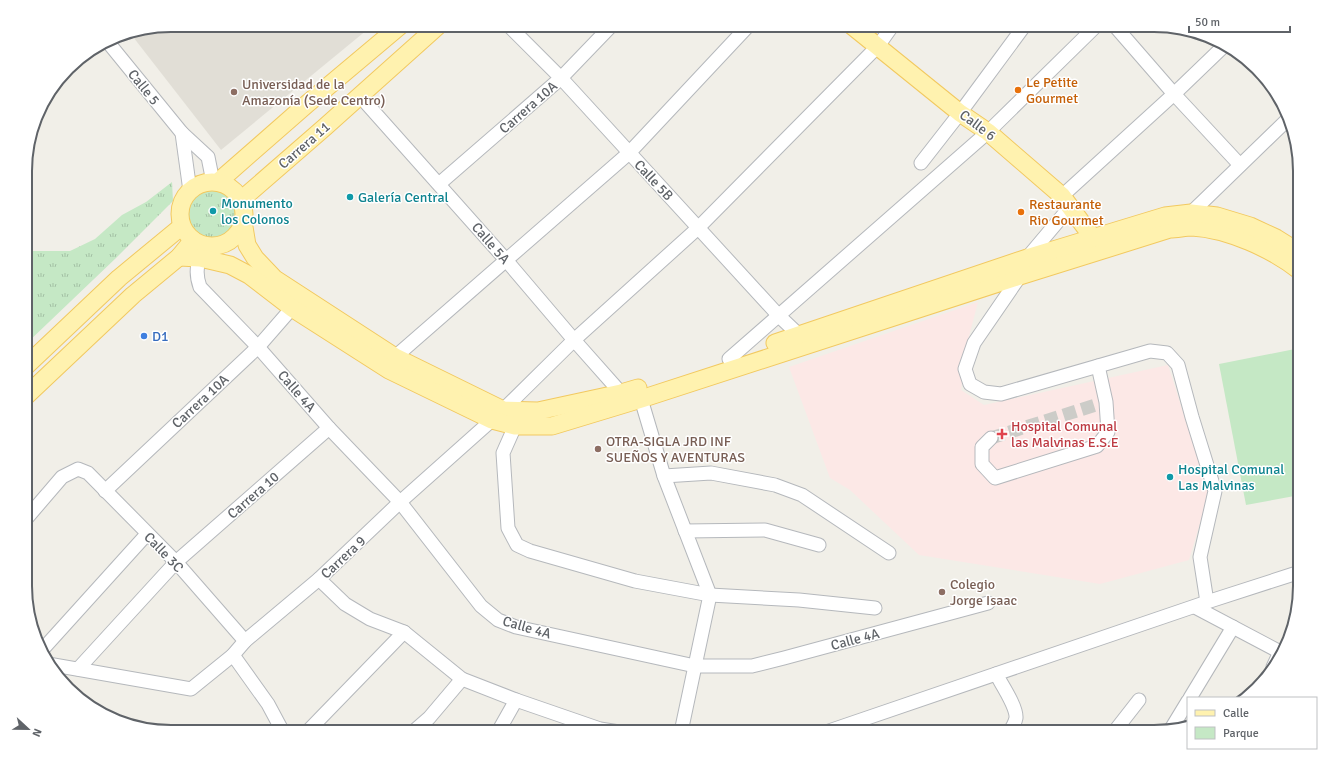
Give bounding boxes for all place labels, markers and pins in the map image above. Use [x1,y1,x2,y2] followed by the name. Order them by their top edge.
[1026,74,1078,107] place label: Le Petite Gourmet
[242,76,385,109] place label: Universidad de la Amazonía (Sede Centro)
[1013,85,1023,95] marker: Le Petite Gourmet
[229,87,239,97] marker: Universidad de la Amazonía (Sede Centro)
[358,189,449,206] place label: Galería Central
[345,192,355,202] marker: Galería Central
[221,195,293,228] place label: Monumento los Colonos
[1029,196,1104,229] place label: Restaurante Rio Gourmet
[208,206,218,216] marker: Monumento los Colonos
[1016,207,1026,217] marker: Restaurante Rio Gourmet
[152,328,169,345] place label: D1
[139,331,149,341] marker: D1
[1011,418,1119,451] place label: Hospital Comunal las Malvinas E.S.E
[996,428,1008,440] marker: Hospital Comunal las Malvinas E.S.E
[606,433,745,466] place label: OTRA-SIGLA JRD INF SUEÑOS Y AVENTURAS
[593,444,603,454] marker: OTRA-SIGLA JRD INF SUEÑOS Y AVENTURAS
[1178,461,1284,494] place label: Hospital Comunal Las Malvinas
[1165,472,1175,482] marker: Hospital Comunal Las Malvinas
[950,576,1017,609] place label: Colegio Jorge Isaac
[937,587,947,597] marker: Colegio Jorge Isaac

